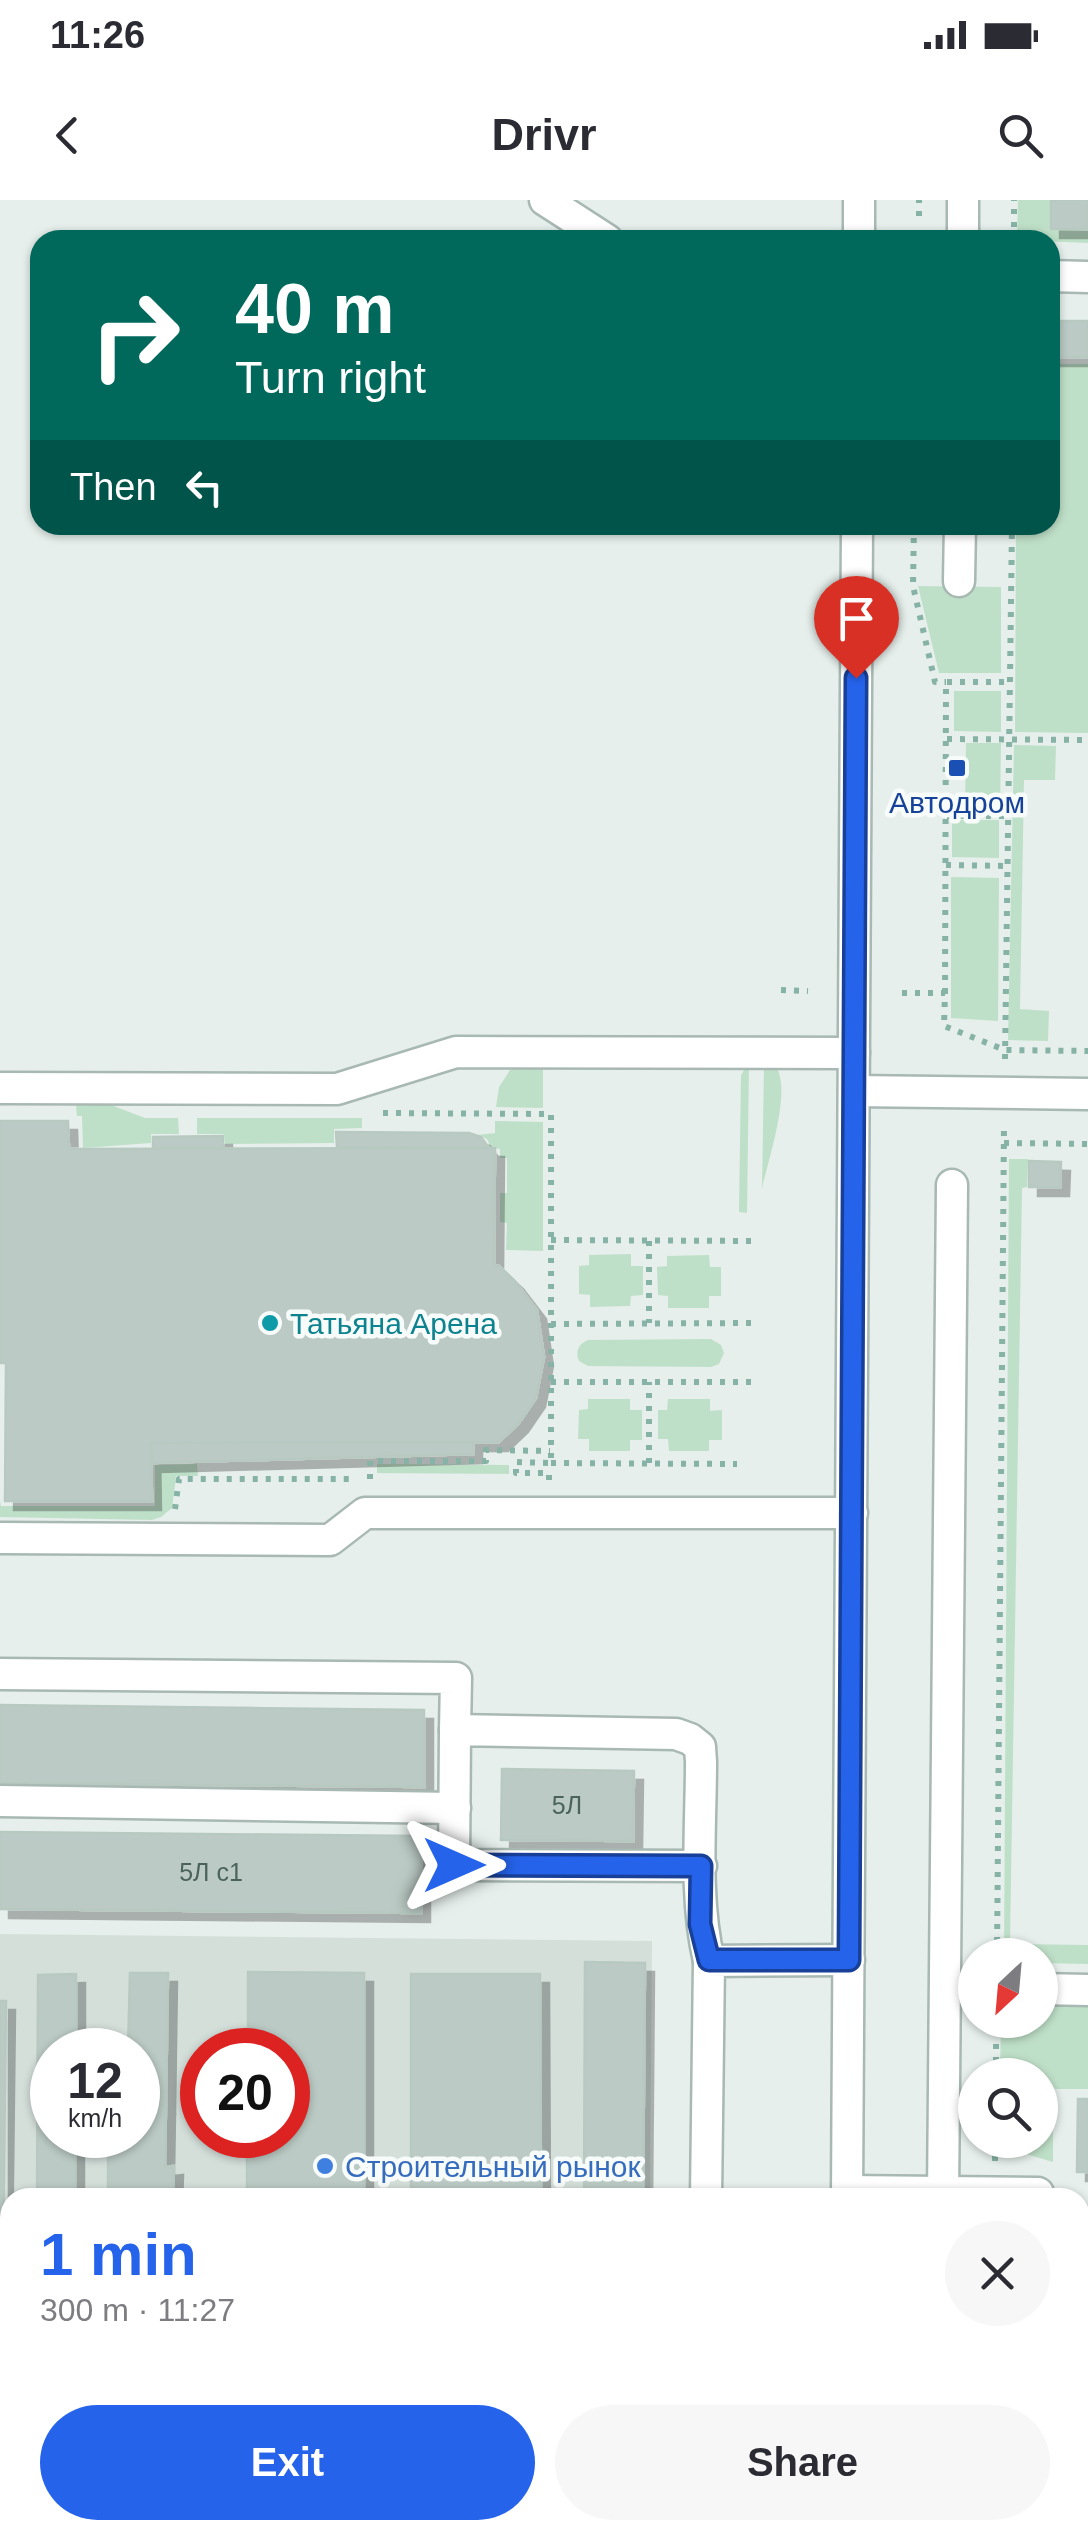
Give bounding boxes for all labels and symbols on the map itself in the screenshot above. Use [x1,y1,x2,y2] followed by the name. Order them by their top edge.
[814,576,899,679] pin
[946,757,968,779] marker: Автодром
[889,786,1025,819] place label: Автодром
[290,1307,497,1340] place label: Татьяна Арена
[259,1312,281,1334] marker: Татьяна Арена
[552,1791,582,1819] house number: 5Л
[402,1813,506,1917] position arrow
[179,1858,243,1886] house number: 5Л с1
[958,1938,1058,2038] north arrow
[180,2028,310,2158] speed limit sign: 20
[345,2150,641,2183] place label: Строительный рынок
[314,2155,336,2177] marker: Строительный рынок

